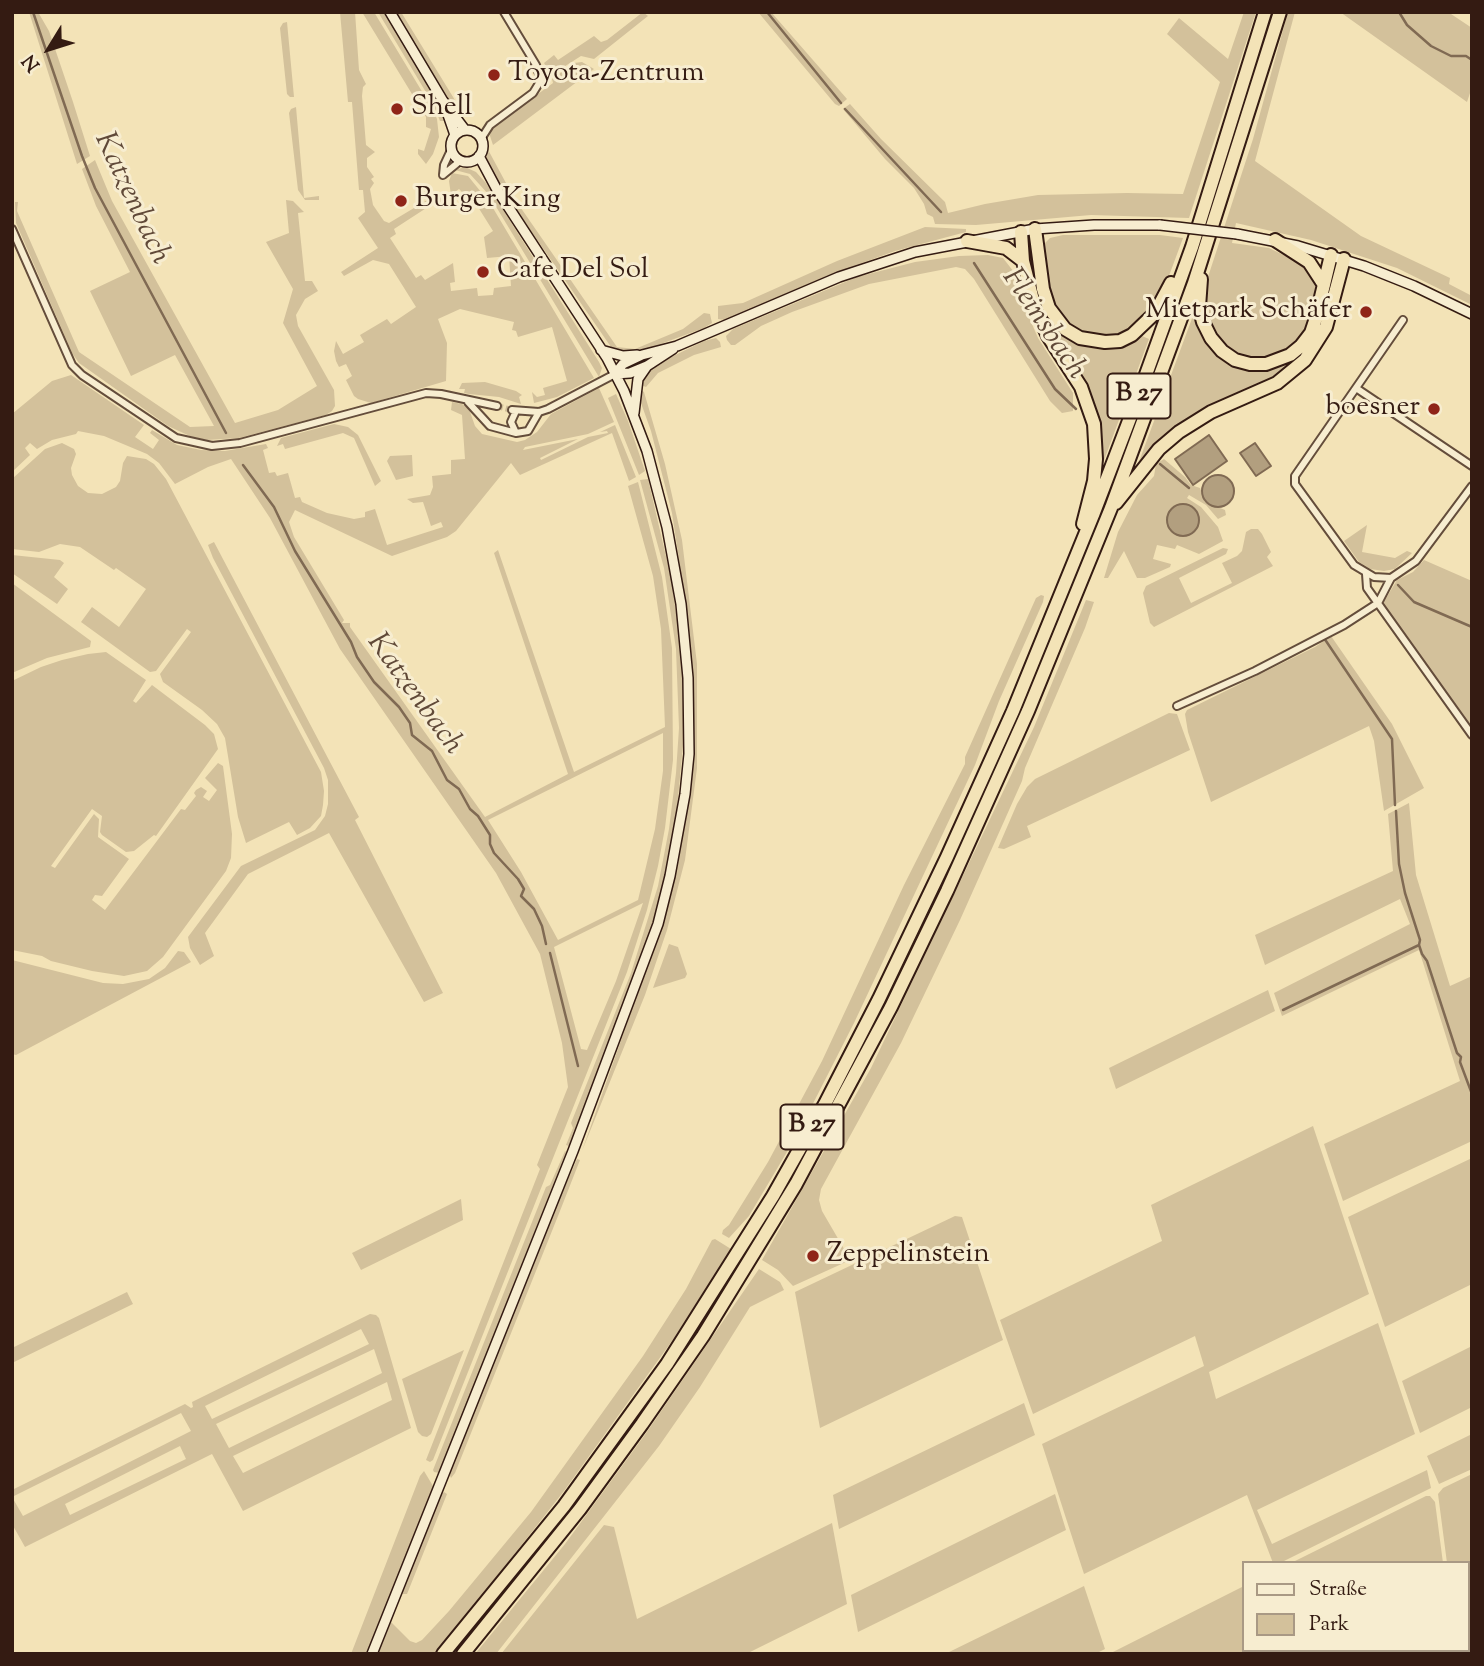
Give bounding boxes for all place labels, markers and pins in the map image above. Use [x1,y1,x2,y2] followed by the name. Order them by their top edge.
[508,58,704,92] place label: Toyota-Zentrum
[486,67,502,83] marker: Toyota-Zentrum
[411,92,472,126] place label: Shell
[389,101,405,117] marker: Shell
[415,184,560,218] place label: Burger King
[393,193,409,209] marker: Burger King
[497,255,649,289] place label: Cafe Del Sol
[475,264,491,280] marker: Cafe Del Sol
[1145,295,1352,329] place label: Mietpark Schäfer
[1358,304,1374,320] marker: Mietpark Schäfer
[1326,392,1420,426] place label: boesner
[1426,401,1442,417] marker: boesner
[827,1239,990,1273] place label: Zeppelinstein
[805,1248,821,1264] marker: Zeppelinstein

